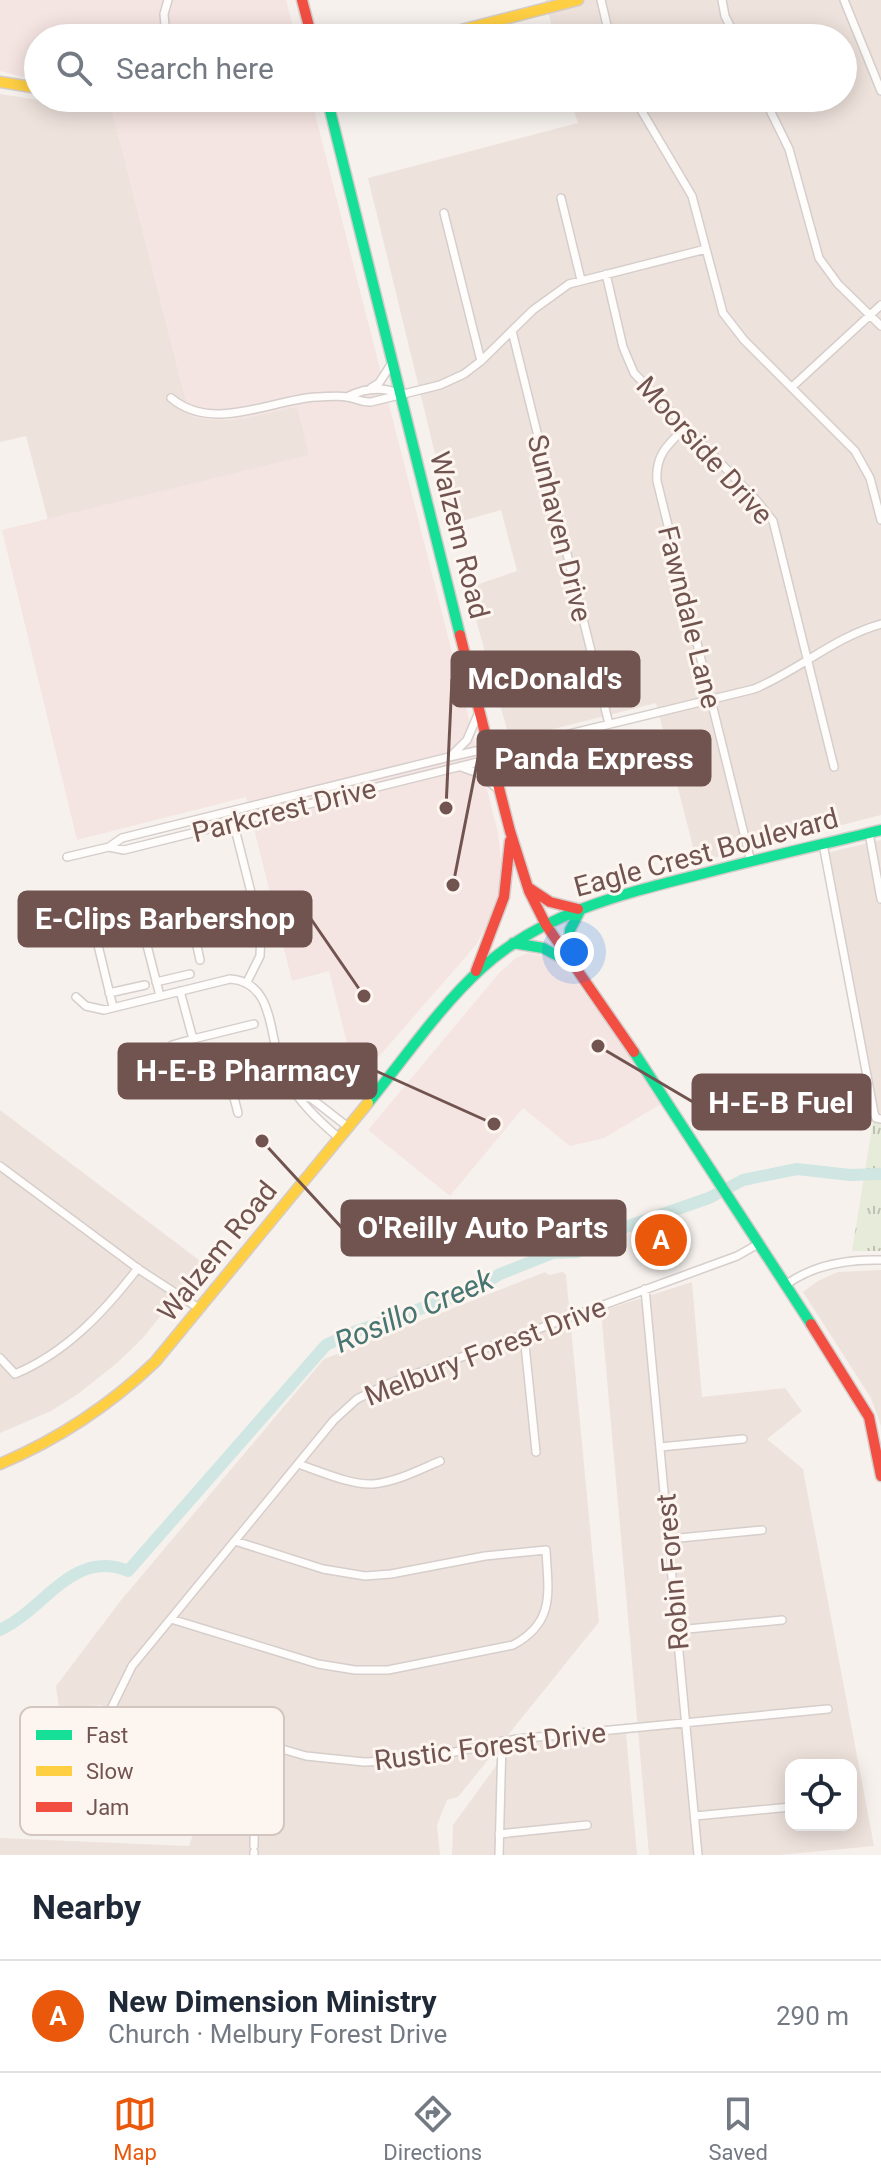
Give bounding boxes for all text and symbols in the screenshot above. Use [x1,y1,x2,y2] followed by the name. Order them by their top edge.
[24,24,857,112] search box
[52,46,96,90] icon: search
[116,51,274,86] text: Search here
[630,370,780,531] street label: Moorside Drive
[520,431,599,625] street label: Sunhaven Drive
[423,448,496,622] street label: Walzem Road
[651,522,728,712] street label: Fawndale Lane
[452,652,639,706] callout: McDonald's
[468,661,622,696] text: McDonald's
[478,731,710,785] callout: Panda Express
[494,741,694,776] text: Panda Express
[189,772,379,849] street label: Parkcrest Drive
[570,801,842,904] street label: Eagle Crest Boulevard
[19,892,311,946] callout: E-Clips Barbershop
[35,901,295,936] text: E-Clips Barbershop
[554,932,594,972] your location
[119,1044,376,1098] callout: H-E-B Pharmacy
[136,1053,361,1088] text: H-E-B Pharmacy
[693,1075,870,1129] callout: H-E-B Fuel
[708,1085,854,1120] text: H-E-B Fuel
[151,1175,284,1328] street label: Walzem Road
[342,1201,625,1255] callout: O'Reilly Auto Parts
[358,1210,608,1245] text: O'Reilly Auto Parts
[635,1210,687,1270] pin: A
[329,1261,500,1360] water label: Rosillo Creek
[360,1290,611,1413] street label: Melbury Forest Drive
[649,1492,696,1652] street label: Robin Forest
[20,1707,284,1835] legend
[372,1716,608,1777] street label: Rustic Forest Drive
[86,1723,128,1748] text: Fast
[86,1759,134,1784] text: Slow
[785,1759,857,1831] map controls
[785,1759,857,1831] button: locate
[86,1795,129,1820] text: Jam
[32,1887,141,1927] text: Nearby
[108,1984,437,2019] text: New Dimension Ministry
[49,2001,67,2031] text: A
[776,2001,849,2031] text: 290 m
[108,2019,447,2049] text: Church · Melbury Forest Drive
[113,2092,157,2165] tab: Map
[383,2092,482,2165] tab: Directions
[708,2092,768,2165] tab: Saved

